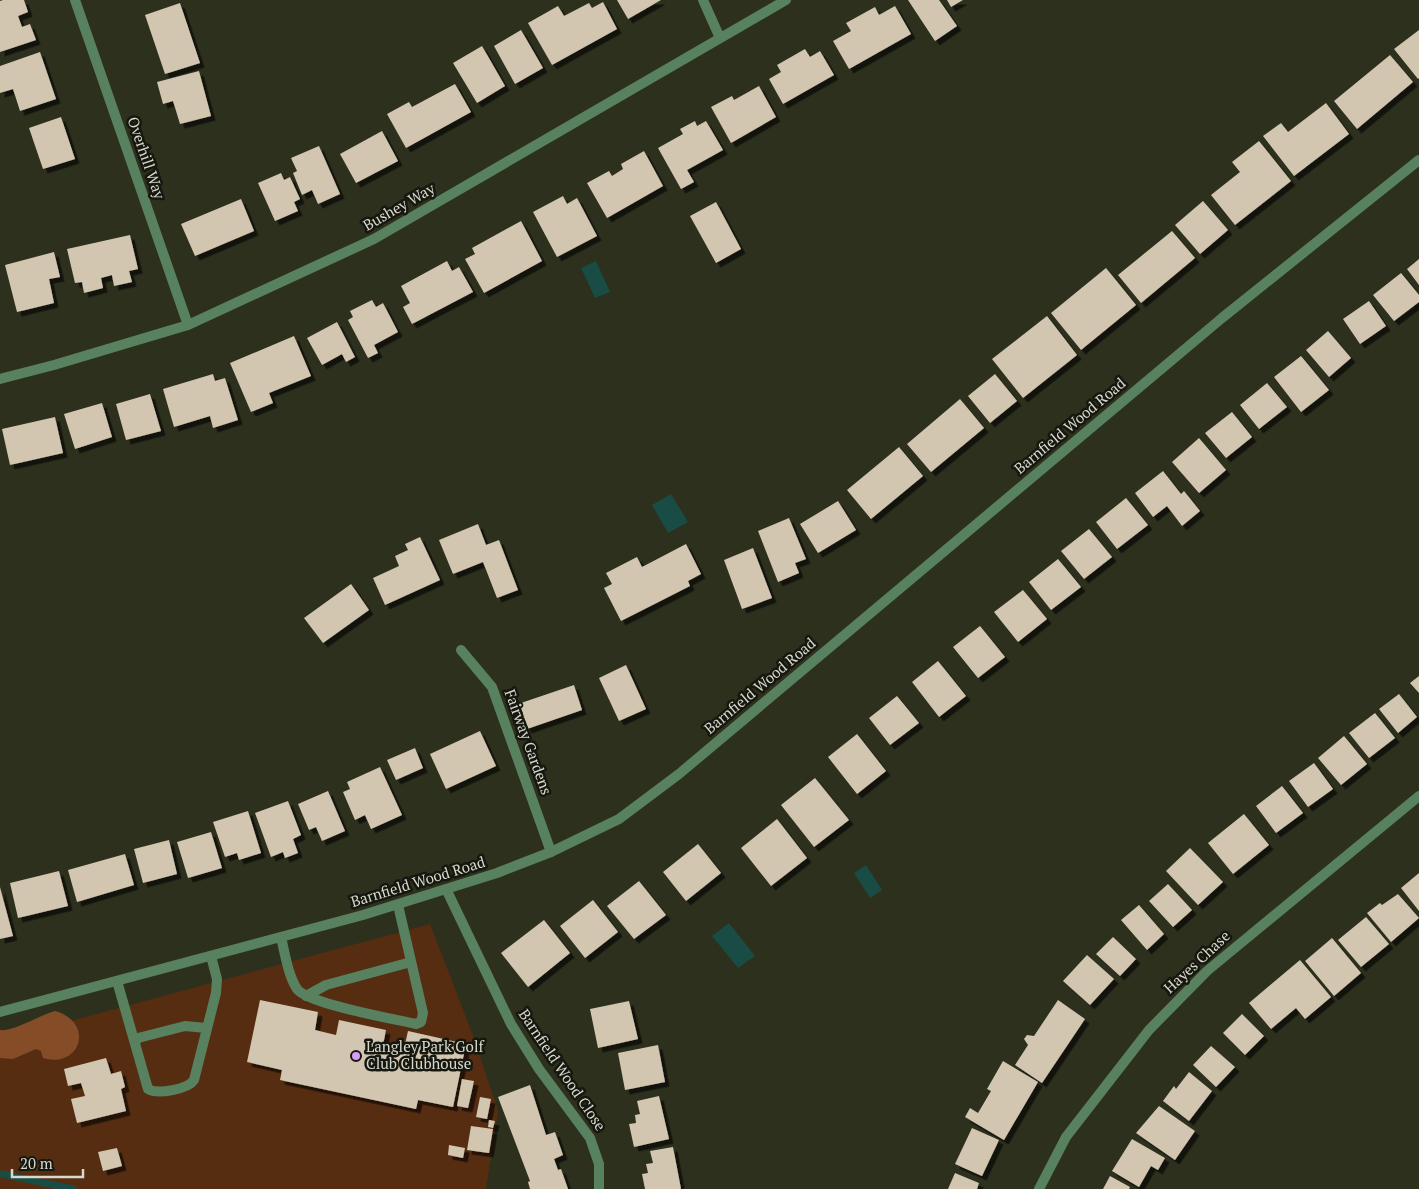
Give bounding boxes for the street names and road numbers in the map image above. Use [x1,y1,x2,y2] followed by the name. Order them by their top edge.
[124,114,171,202] street label: Overhill Way
[359,177,438,235] street label: Bushey Way
[1009,373,1129,478] street label: Barnfield Wood Road
[699,633,819,738] street label: Barnfield Wood Road
[501,686,557,797] street label: Fairway Gardens
[348,851,487,911] street label: Barnfield Wood Road
[1159,925,1234,997] street label: Hayes Chase
[515,1005,611,1134] street label: Barnfield Wood Close

